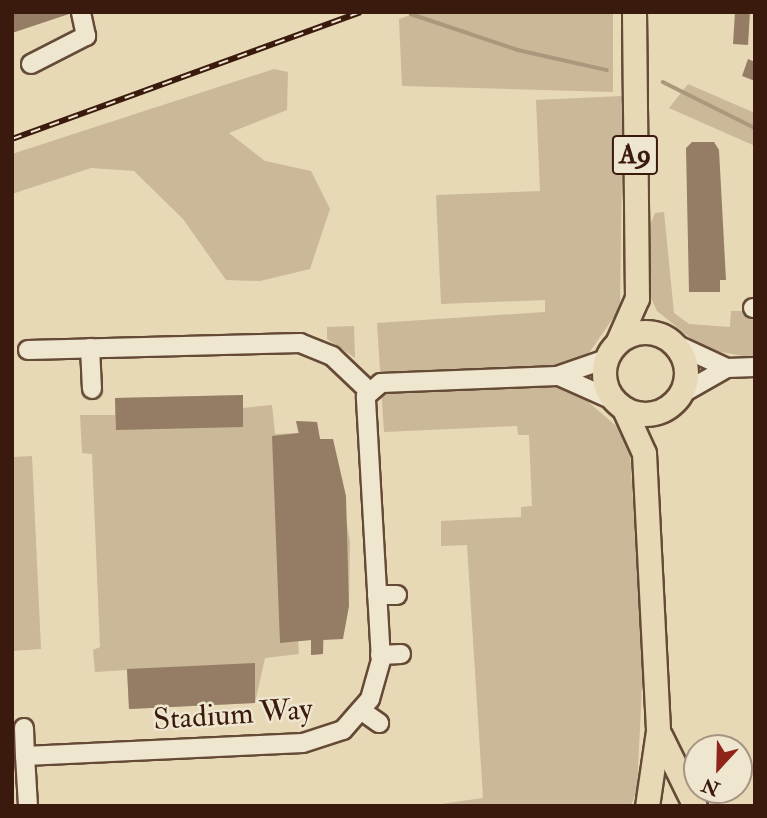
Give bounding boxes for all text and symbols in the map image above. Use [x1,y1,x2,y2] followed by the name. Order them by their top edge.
[610,130,660,180] road number: A9
[152,691,314,739] street label: Stadium Way
[683,734,753,804] north arrow
[699,772,723,801] text: N

